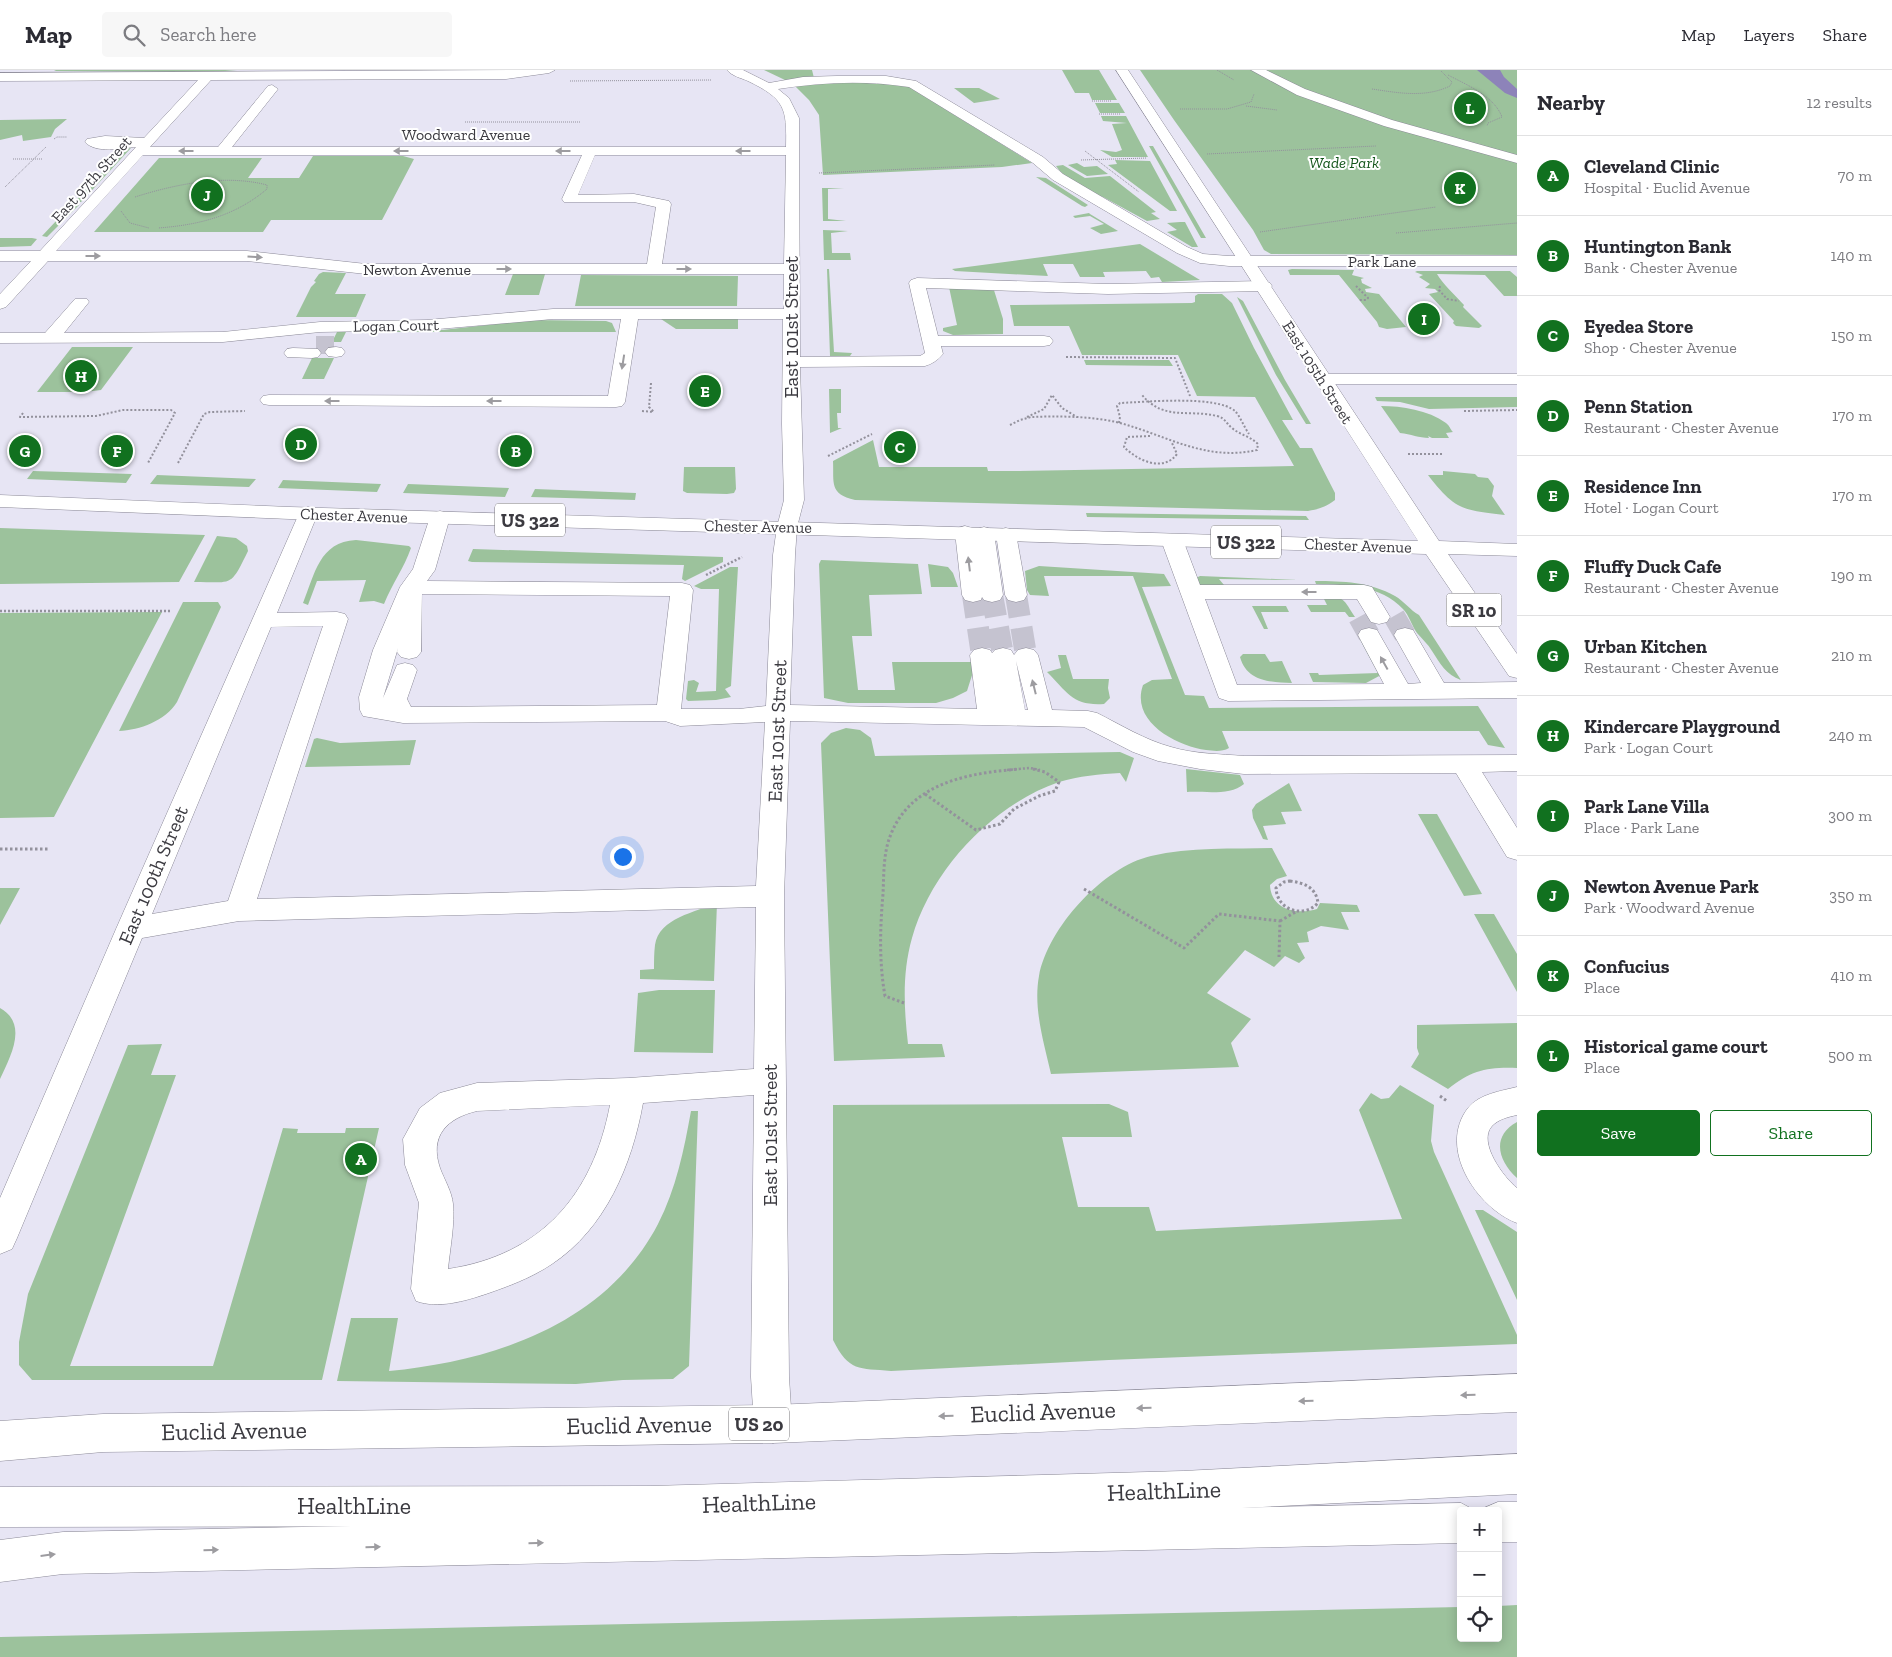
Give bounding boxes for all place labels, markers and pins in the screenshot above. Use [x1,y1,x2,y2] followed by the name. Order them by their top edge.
[1454,89,1486,127] pin: L
[1444,169,1476,207] pin: K
[191,176,223,214] pin: J
[1408,300,1440,338] pin: I
[65,357,97,395] pin: H
[689,372,721,410] pin: E
[285,425,317,463] pin: D
[884,428,916,466] pin: C
[9,432,41,470] pin: G
[101,432,133,470] pin: F
[500,432,532,470] pin: B
[345,1140,377,1178] pin: A

